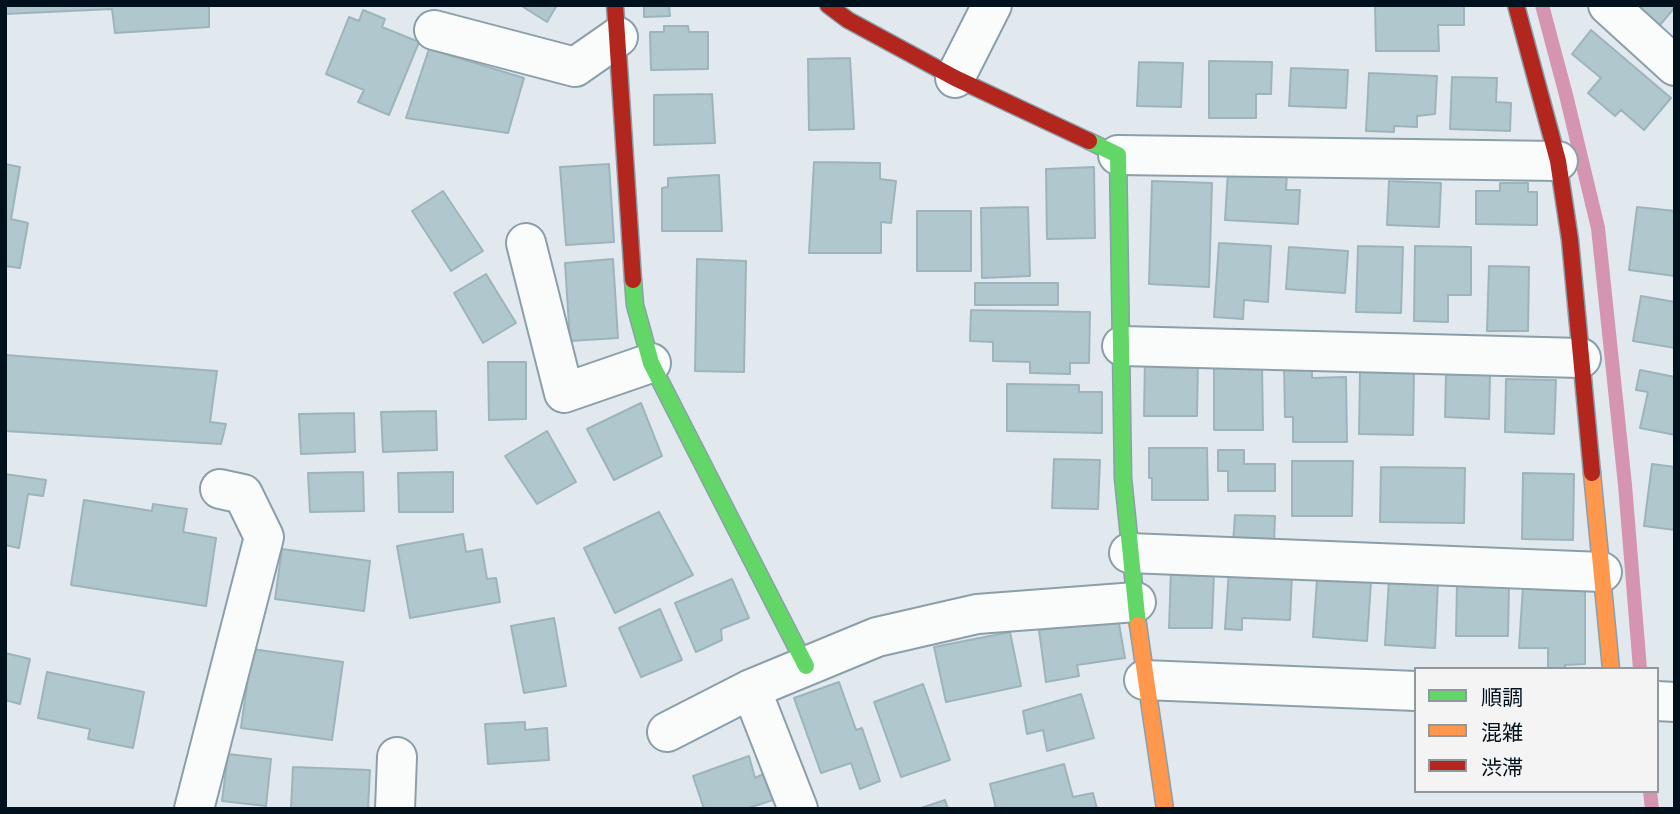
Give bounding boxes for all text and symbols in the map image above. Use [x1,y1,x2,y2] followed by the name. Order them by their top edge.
[1414,667,1659,793] legend
[1481,683,1523,711] text: 順調
[1481,718,1523,746] text: 混雑
[1481,753,1523,781] text: 渋滞

